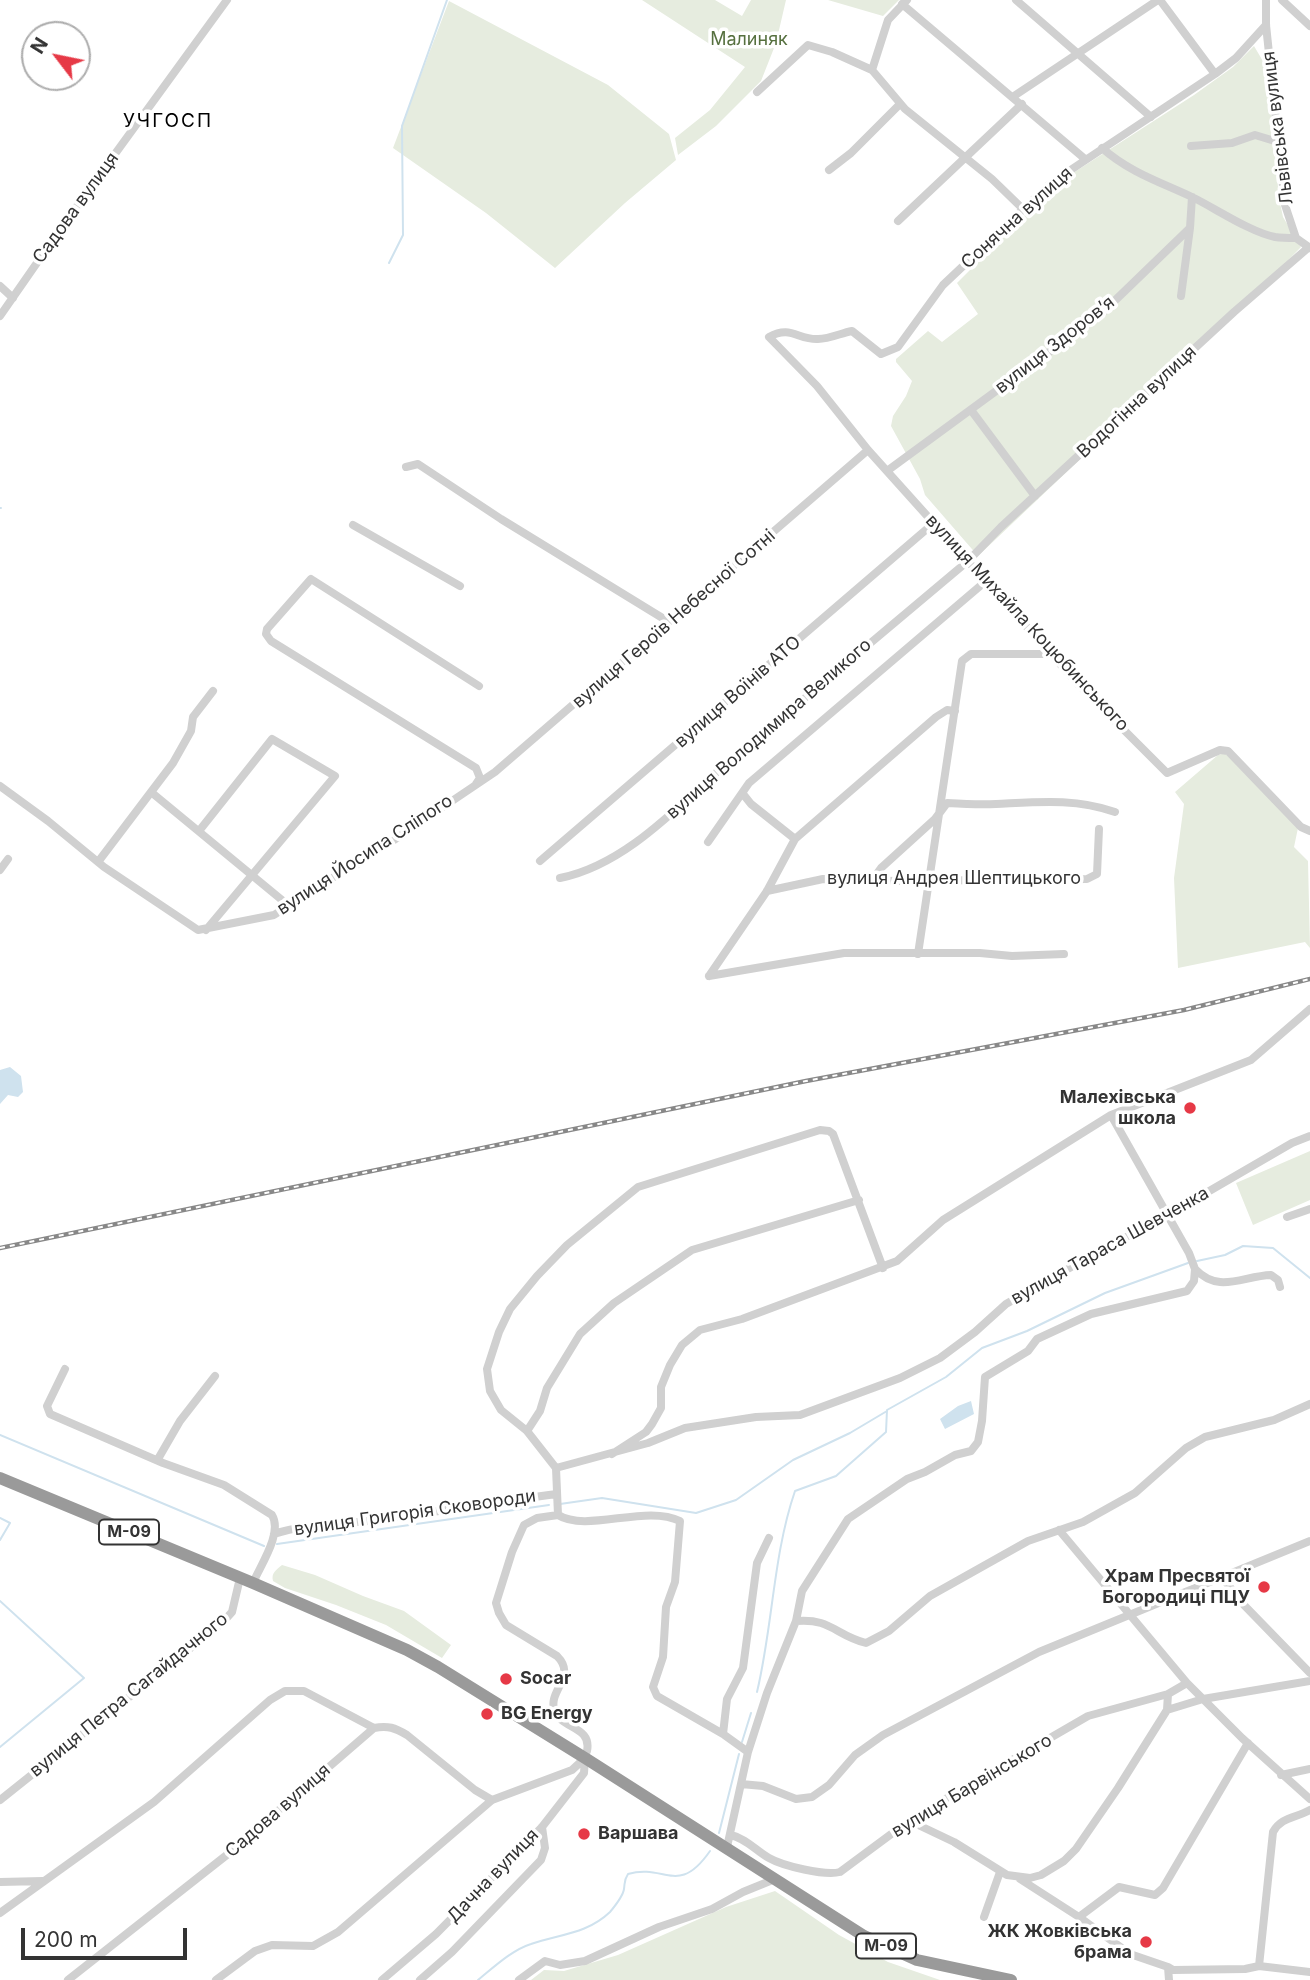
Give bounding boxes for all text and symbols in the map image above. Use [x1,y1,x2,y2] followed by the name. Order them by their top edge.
[21,21,91,91] north arrow
[710,29,788,51] park label: Малиняк
[26,33,53,58] text: N
[1258,50,1298,206] street label: Львівська вулиця
[124,110,212,132] district label: УЧГОСП
[29,148,123,268] street label: Садова вулиця
[957,162,1077,274] street label: Сонячна вулиця
[991,292,1119,398] street label: вулиця Здоровʼя
[1073,341,1201,463] street label: Водогінна вулиця
[921,510,1133,736] street label: вулиця Михайла Коцюбинського
[568,525,780,713] street label: вулиця Героїв Небесної Сотні
[671,631,805,753] street label: вулиця Воїнів АТО
[662,634,876,824] street label: вулиця Володимира Великого
[273,790,457,920] street label: вулиця Йосипа Сліпого
[827,868,1081,890] street label: вулиця Андрея Шептицького
[1060,1087,1176,1130] place label: Малехівська школа
[1182,1100,1198,1116] marker: Малехівська школа
[1007,1183,1213,1309] street label: вулиця Тараса Шевченка
[293,1485,537,1541] street label: вулиця Григорія Сковороди
[99,1520,159,1544] road number: М-09
[1102,1566,1250,1608] place label: Храм Пресвятої Богородиці ПЦУ
[1256,1579,1272,1595] marker: Храм Пресвятої Богородиці ПЦУ
[26,1608,232,1782] street label: вулиця Петра Сагайдачного
[520,1668,571,1690] place label: Socar
[498,1671,514,1687] marker: Socar
[501,1703,593,1725] place label: BG Energy
[479,1706,495,1722] marker: BG Energy
[888,1730,1056,1842] street label: вулиця Барвінського
[221,1760,335,1862] street label: Садова вулиця
[598,1823,678,1845] place label: Варшава
[443,1825,543,1927] street label: Дачна вулиця
[576,1826,592,1842] marker: Варшава
[24,1913,191,1957] scale bar
[988,1921,1132,1964] place label: ЖК Жовківська брама
[34,1927,98,1952] text: 200 m
[856,1934,916,1958] road number: М-09
[1138,1934,1154,1950] marker: ЖК Жовківська брама

